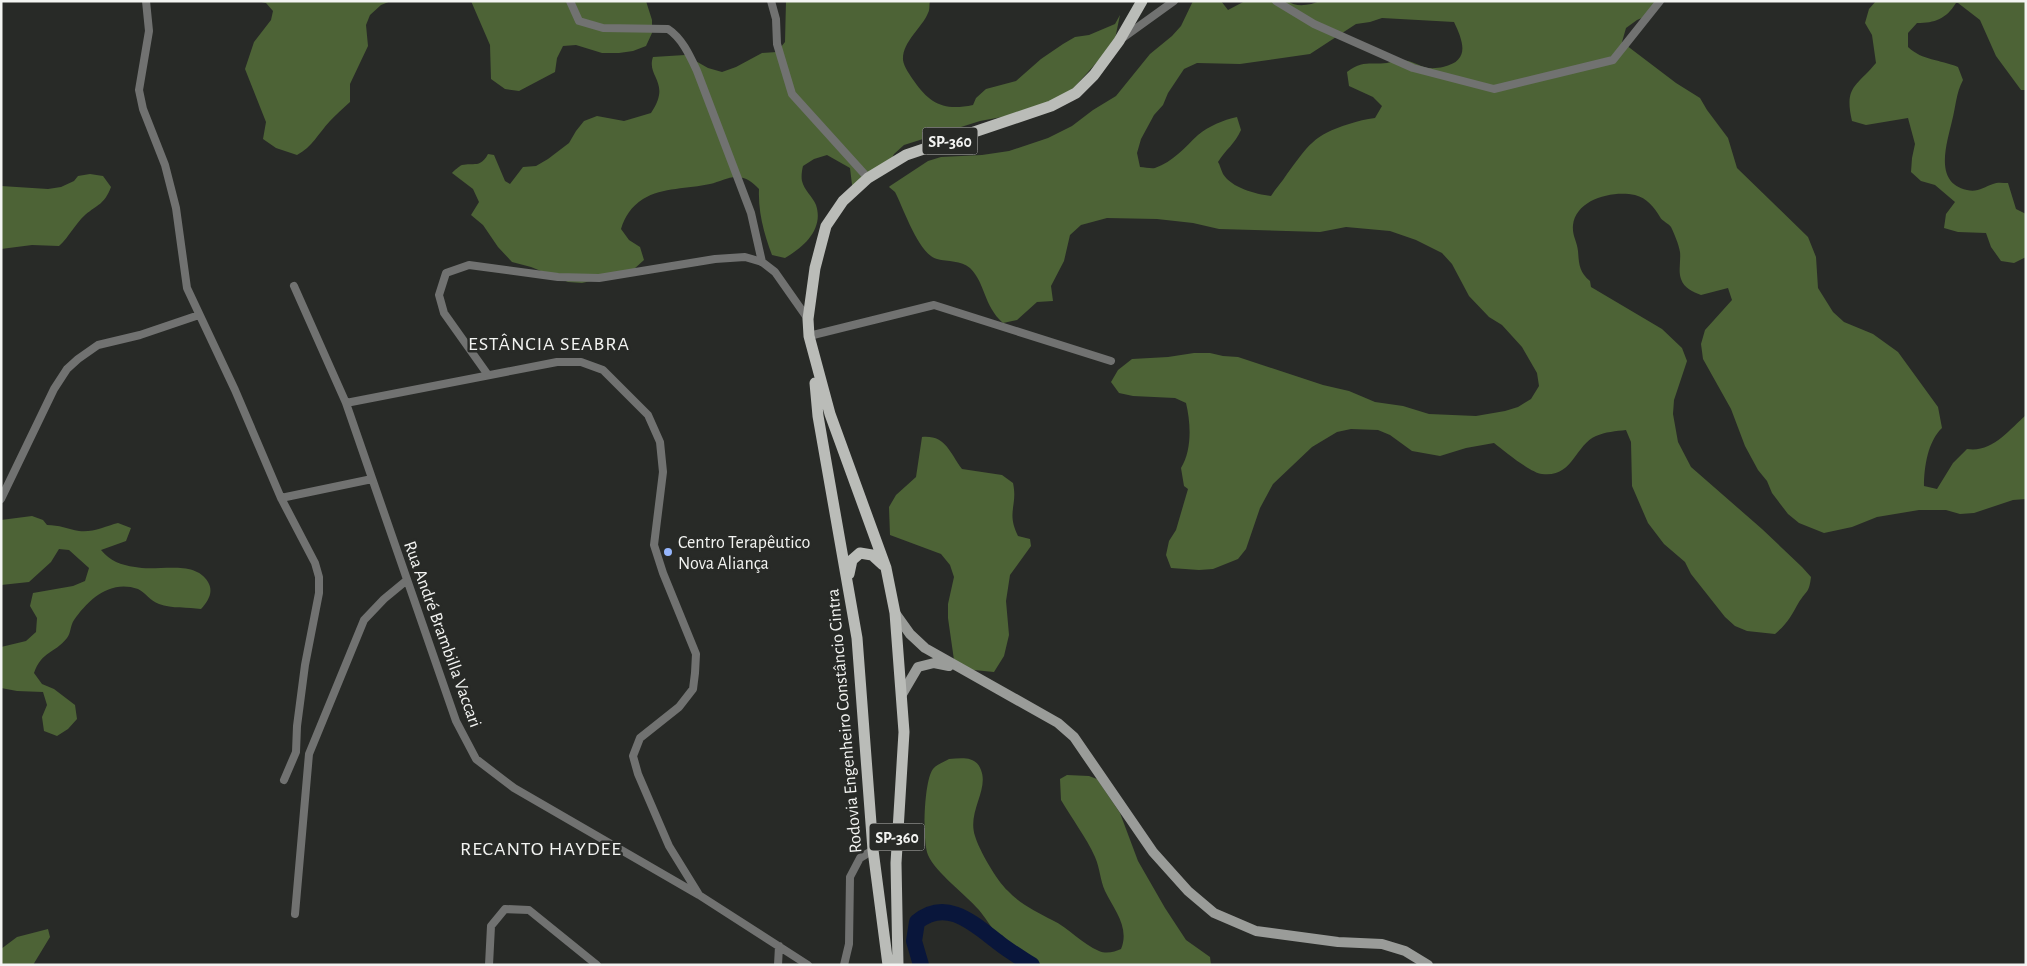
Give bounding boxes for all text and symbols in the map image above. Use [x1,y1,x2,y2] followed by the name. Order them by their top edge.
[922,128,978,154] road number: SP-360
[468,333,630,354] district label: ESTÂNCIA SEABRA
[678,534,810,573] place label: Centro Terapêutico Nova Aliança
[400,539,484,730] street label: Rua André Brambilla Vaccari
[662,546,674,558] marker: Centro Terapêutico Nova Aliança
[824,588,866,854] street label: Rodovia Engenheiro Constâncio Cintra
[870,824,924,850] road number: SP-360
[460,839,622,859] district label: RECANTO HAYDEE

